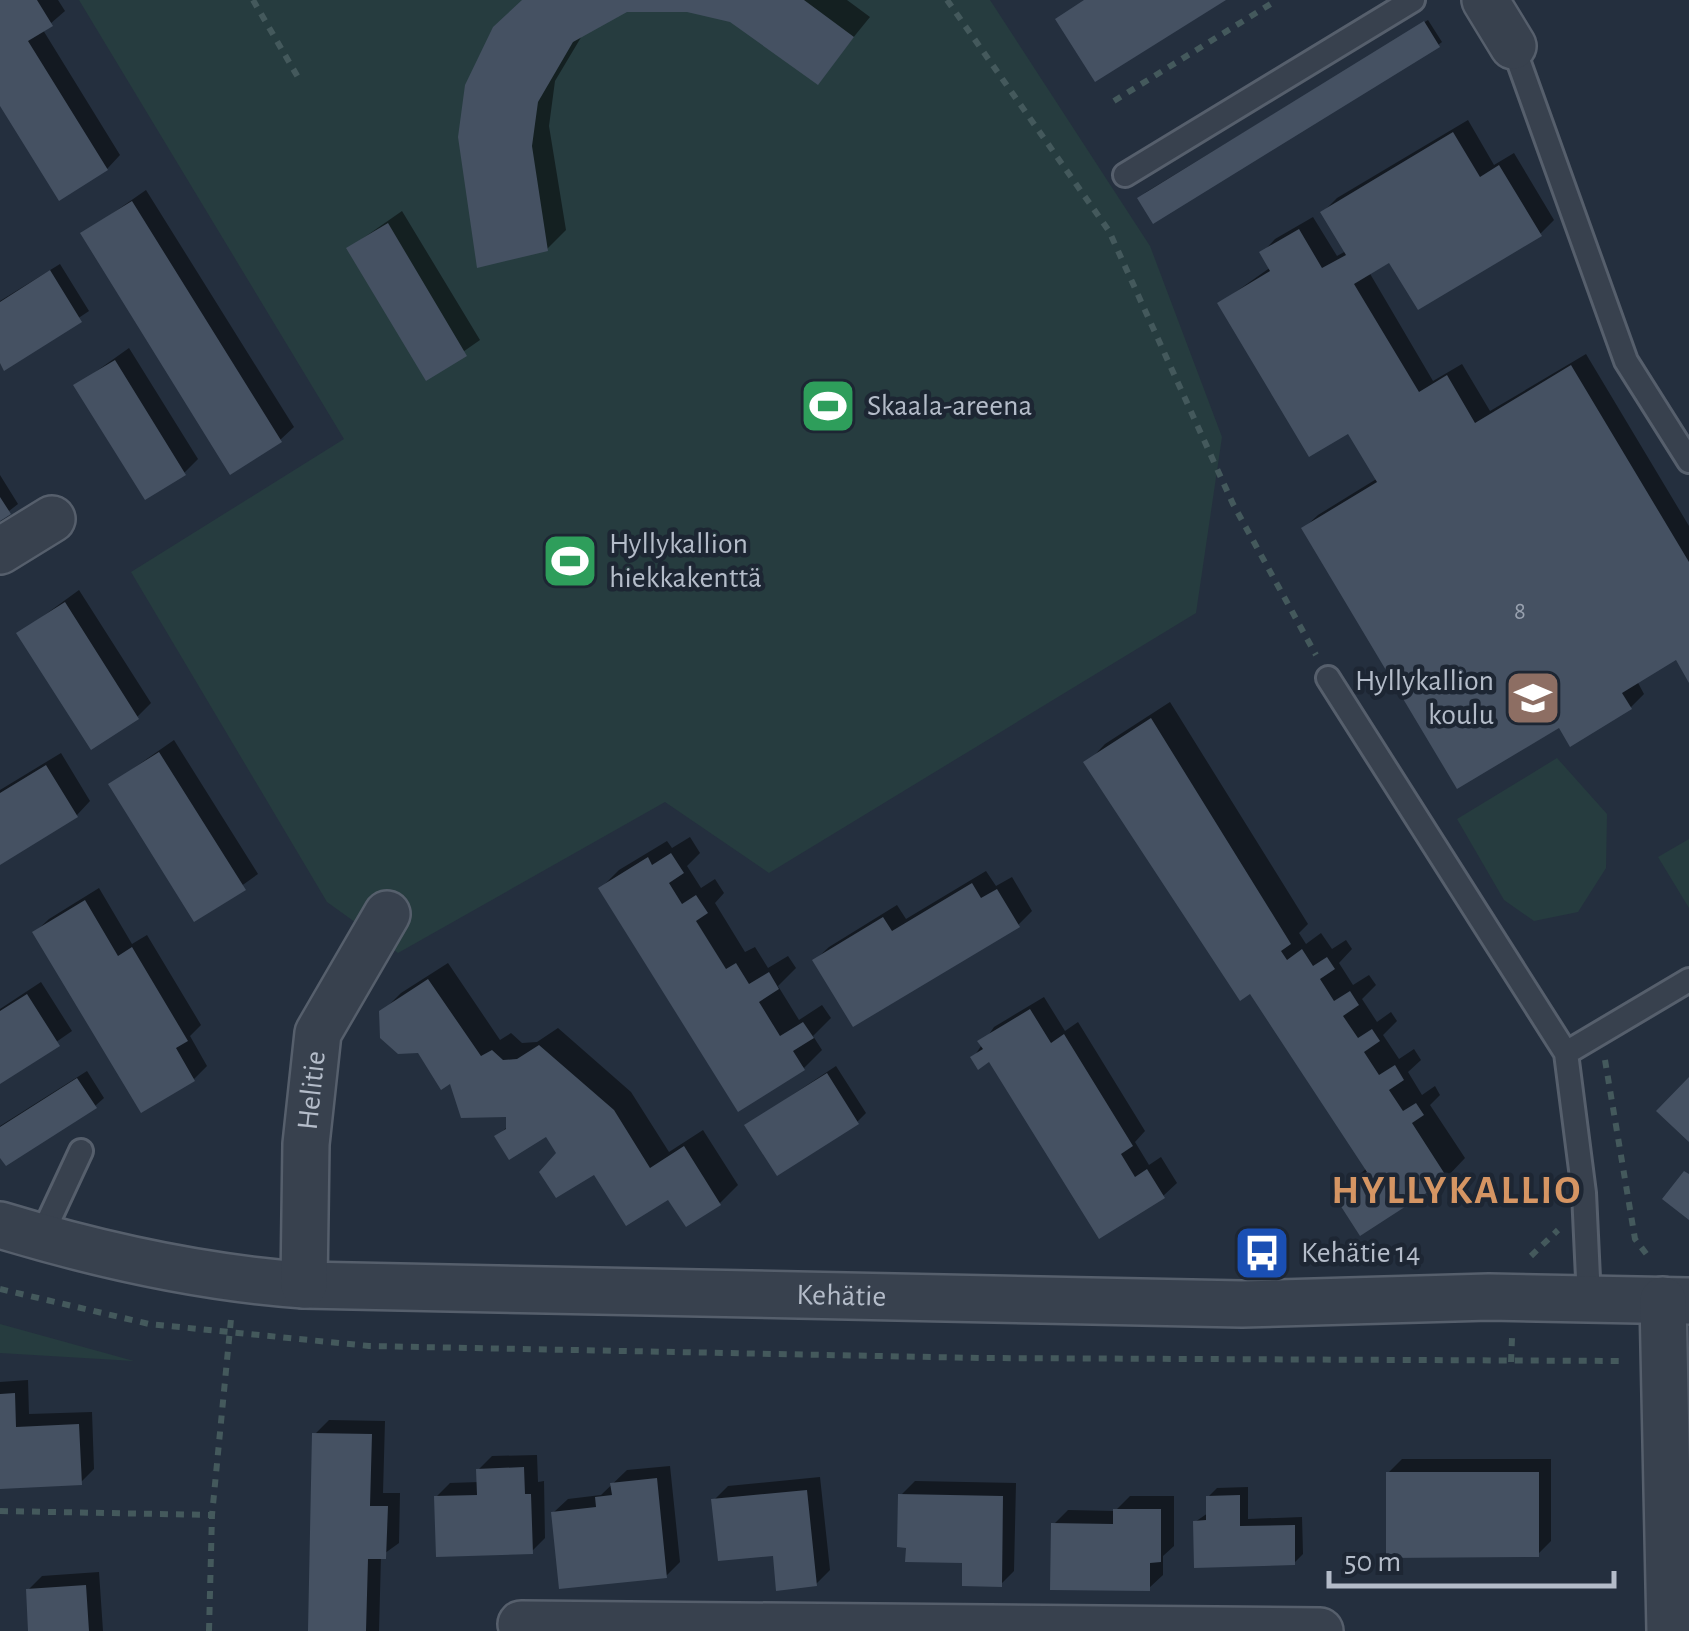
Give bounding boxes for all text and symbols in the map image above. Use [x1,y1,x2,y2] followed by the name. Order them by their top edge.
[798,376,858,436] sports icon: Skaala-areena
[867,391,1032,421] place label: Skaala-areena
[609,529,762,593] place label: Hyllykallion hiekkakenttä
[540,531,600,591] sports icon: Hyllykallion hiekkakenttä
[1514,599,1526,624] house number: 8
[1355,666,1494,730] place label: Hyllykallion koulu
[1503,668,1563,728] school or university icon: Hyllykallion koulu
[293,1049,331,1131] street label: Helitie
[1331,1171,1583,1211] district label: HYLLYKALLIO
[1232,1223,1292,1283] bus stop icon: Kehätie 14
[1301,1238,1420,1268] place label: Kehätie 14
[796,1280,887,1312] street label: Kehätie
[1329,1526,1614,1588] scale bar
[1344,1547,1401,1577] text: 50 m

